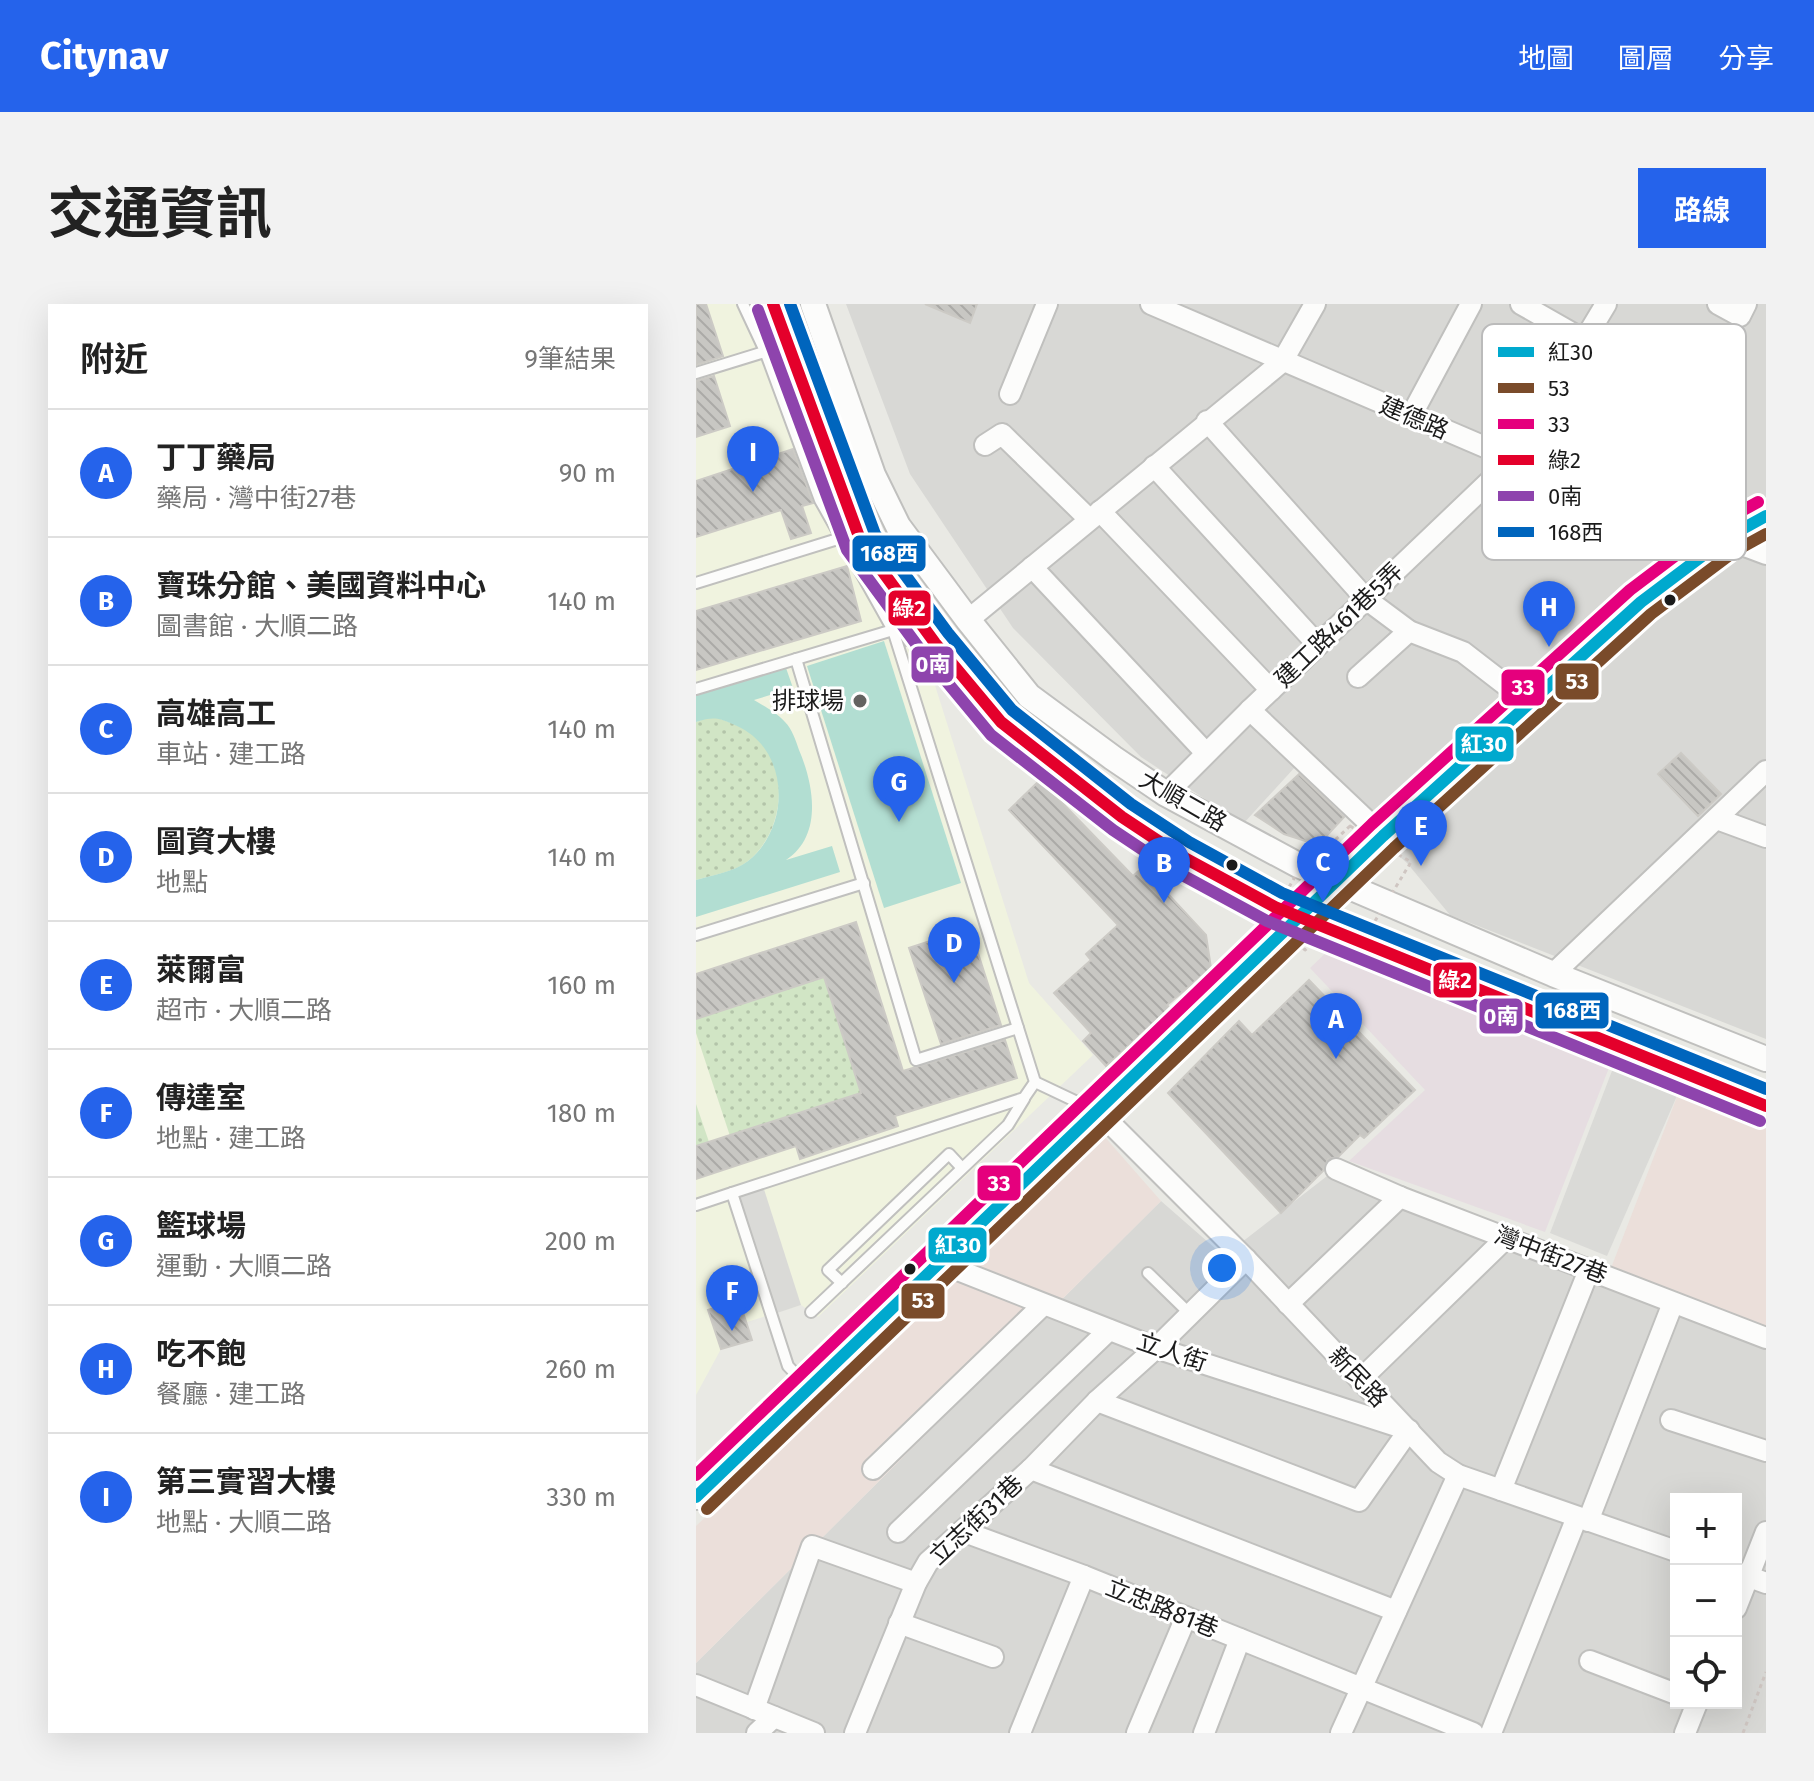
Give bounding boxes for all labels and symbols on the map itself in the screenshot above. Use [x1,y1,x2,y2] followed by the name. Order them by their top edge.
[1482,324,1746,560] legend
[1548,339,1593,366] text: 紅30
[1548,375,1570,402] text: 53
[1375,391,1453,445] street label: 建德路
[1548,411,1570,438] text: 33
[727,426,779,492] pin: I
[1548,447,1581,474] text: 綠2
[1548,483,1582,510] text: 0南
[1548,519,1603,546] text: 168西
[851,534,927,573] line badge: 168西
[860,540,918,567] text: 168西
[1269,557,1409,693] street label: 建工路461巷5弄
[1523,581,1575,647] pin: H
[887,589,932,627] line badge: 綠2
[1662,592,1678,608] unlabelled marker
[892,595,926,622] text: 綠2
[910,645,955,684] line badge: 0南
[916,651,950,678] text: 0南
[1554,662,1600,701] line badge: 53
[1500,668,1546,707] line badge: 33
[1565,668,1589,695] text: 53
[1511,674,1534,701] text: 33
[772,687,844,715] place label: 排球場
[851,692,869,710] marker: 排球場
[1454,725,1515,763] line badge: 紅30
[1461,731,1507,758] text: 紅30
[873,756,925,822] pin: G
[1134,765,1232,837] street label: 大順二路
[1395,800,1447,866] pin: E
[1297,836,1349,902] pin: C
[1138,837,1190,903] pin: B
[1224,857,1240,873] unlabelled marker
[928,917,980,983] pin: D
[1432,961,1478,999] line badge: 綠2
[1438,967,1472,994] text: 綠2
[1534,991,1610,1030] line badge: 168西
[1310,993,1362,1059] pin: A
[1478,997,1524,1035] line badge: 0南
[1543,997,1601,1024] text: 168西
[1484,1003,1518,1030] text: 0南
[976,1164,1022,1202] line badge: 33
[987,1170,1010,1197] text: 33
[1491,1221,1611,1289] street label: 灣中街27巷
[927,1226,988,1264] line badge: 紅30
[935,1232,981,1259] text: 紅30
[1202,1248,1242,1288] your location
[902,1261,918,1277] unlabelled marker
[706,1265,758,1331] pin: F
[900,1282,946,1320] line badge: 53
[911,1287,935,1314] text: 53
[1133,1327,1211,1377] street label: 立人街
[1323,1341,1393,1413] street label: 新民路
[923,1470,1029,1570] street label: 立志街31巷
[1102,1573,1222,1643] street label: 立忠路81巷

